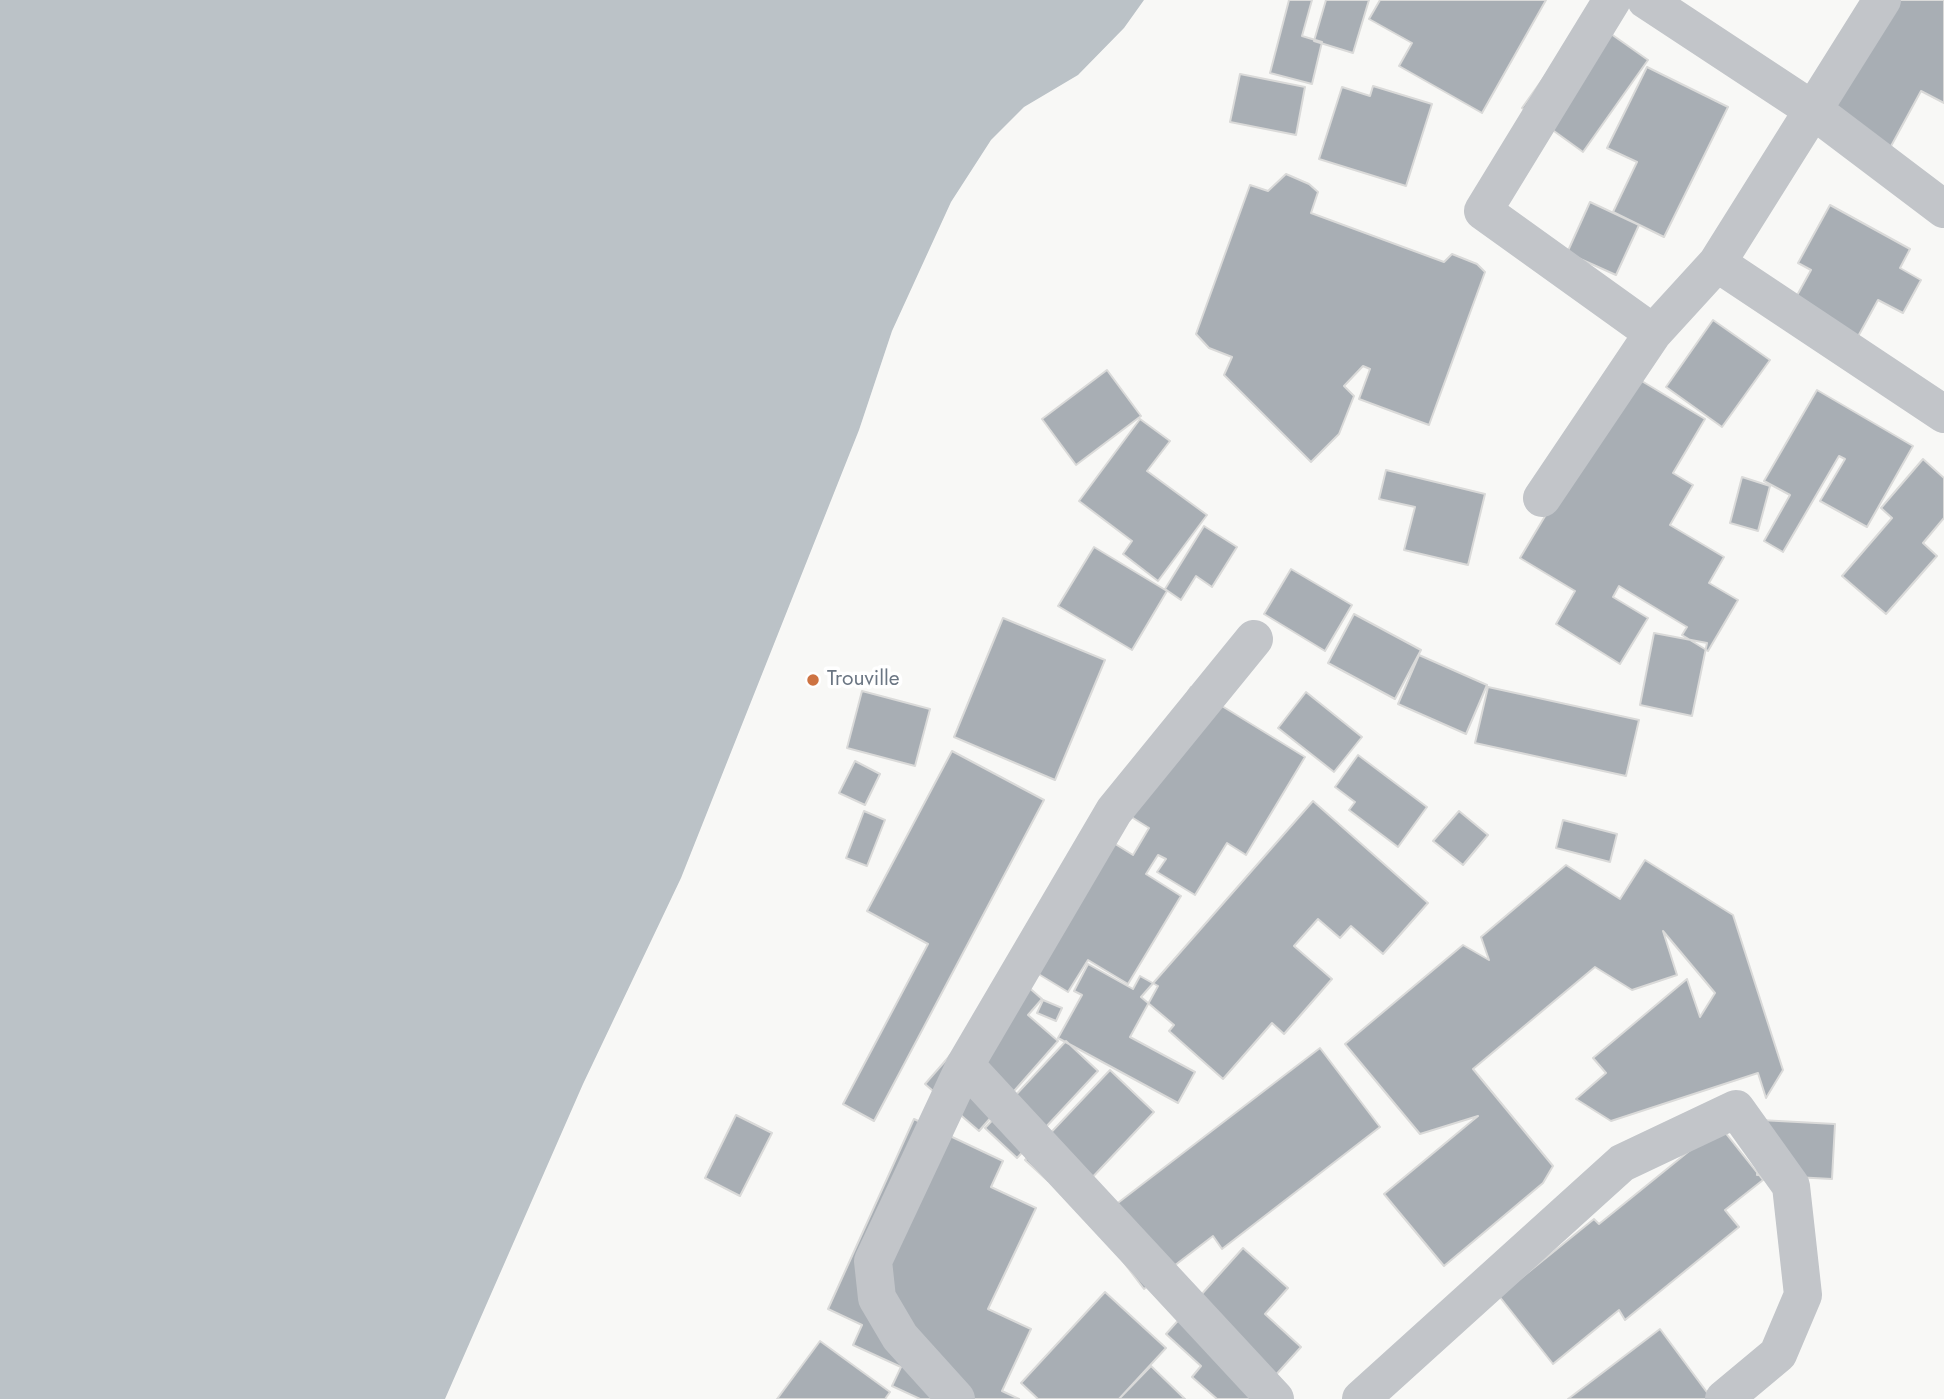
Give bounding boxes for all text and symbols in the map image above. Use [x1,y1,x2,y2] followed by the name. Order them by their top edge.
[827,667,900,693] place label: Trouville
[805,672,821,688] marker: Trouville

